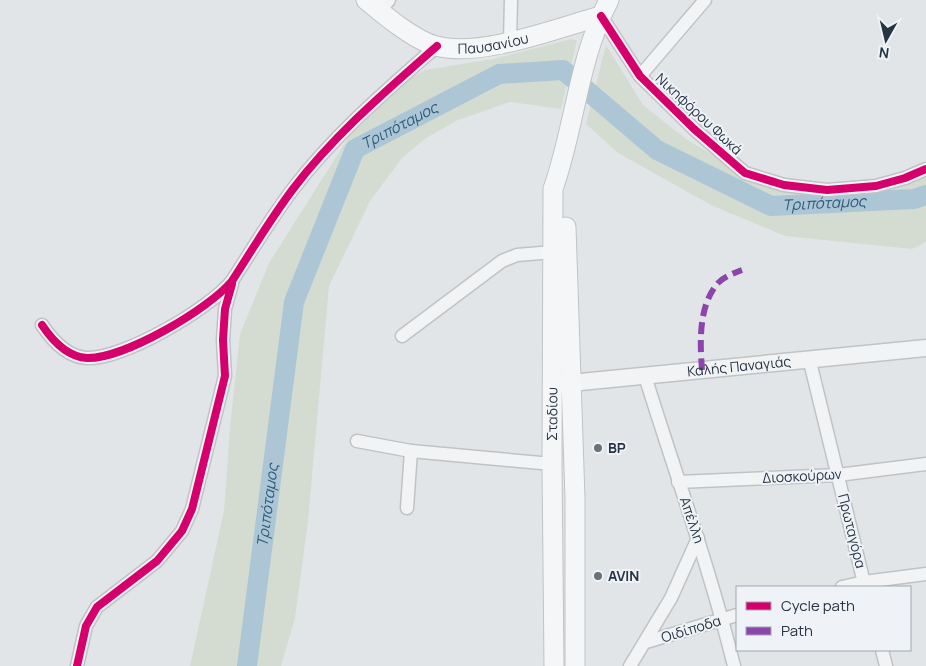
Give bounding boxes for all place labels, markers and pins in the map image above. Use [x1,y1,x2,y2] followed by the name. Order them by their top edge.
[608,438,626,457] place label: BP
[592,442,604,454] marker: BP
[608,566,639,585] place label: AVIN
[592,570,604,582] marker: AVIN

